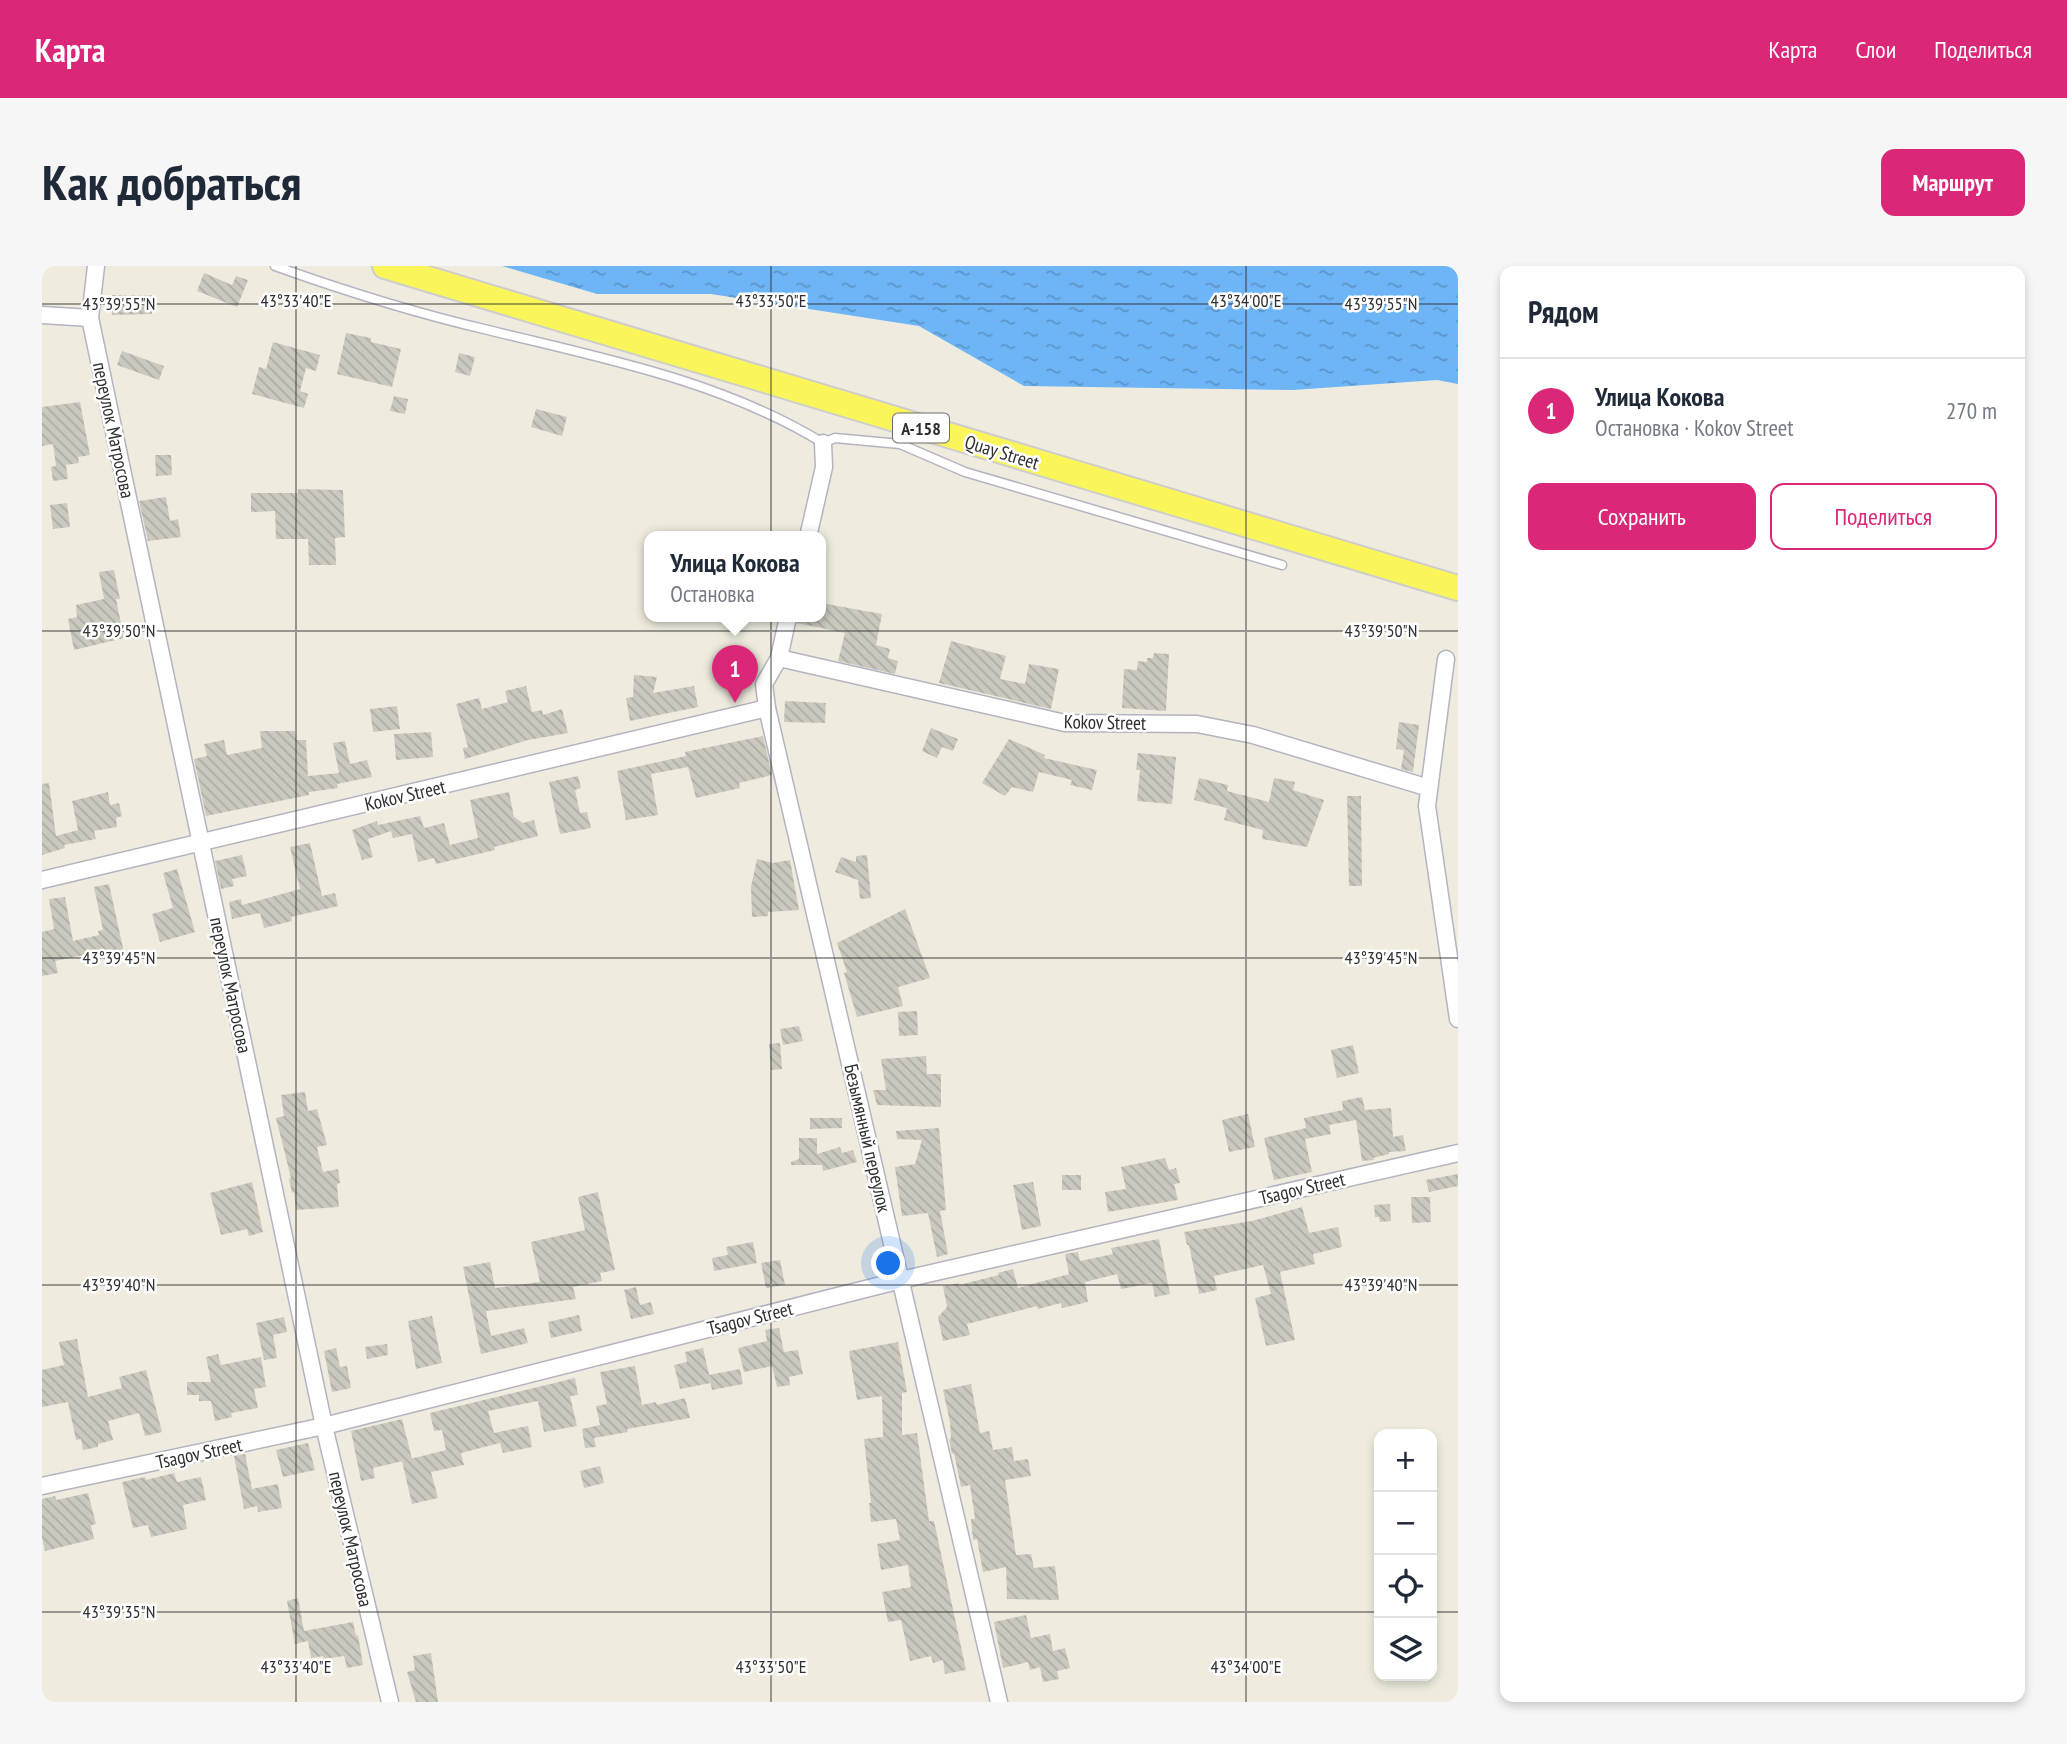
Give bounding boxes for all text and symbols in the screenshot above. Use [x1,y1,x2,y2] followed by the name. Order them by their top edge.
[35,28,105,71] text: Карта
[1769,34,1817,65] text: Карта
[1855,34,1896,65] text: Слои
[1934,34,2032,65] text: Поделиться
[1881,149,2025,216] button: Маршрут
[42,150,301,214] text: Как добраться
[261,289,331,312] text: 43°33'40"E
[736,289,806,312] text: 43°33'50"E
[1211,289,1281,312] text: 43°34'00"E
[83,292,155,315] text: 43°39'55"N
[1345,292,1417,315] text: 43°39'55"N
[1528,292,1599,331] text: Рядом
[88,360,140,500] street label: переулок Матросова
[1595,380,1724,413] text: Улица Кокова
[1546,396,1557,425] text: 1
[1946,396,1997,425] text: 270 m
[1595,413,1794,442] text: Остановка · Kokov Street
[893,414,949,442] road number: А-158
[962,429,1043,475] street label: Quay Street
[1528,483,1756,550] button: Сохранить
[1770,483,1997,550] button: Поделиться
[644,531,826,622] popup
[670,546,800,579] text: Улица Кокова
[670,579,755,608] text: Остановка
[83,619,155,642] text: 43°39'50"N
[1345,619,1417,642] text: 43°39'50"N
[712,645,758,703] pin: 1
[1064,709,1147,735] street label: Kokov Street
[362,774,449,816] street label: Kokov Street
[205,915,257,1055] street label: переулок Матросова
[83,946,155,969] text: 43°39'45"N
[1345,946,1417,969] text: 43°39'45"N
[839,1061,897,1215] street label: Безымянный переулок
[1257,1166,1348,1210] street label: Tsagov Street
[871,1246,905,1280] your location
[83,1273,155,1296] text: 43°39'40"N
[1345,1273,1417,1296] text: 43°39'40"N
[705,1296,796,1340] street label: Tsagov Street
[1374,1429,1437,1681] map controls
[1374,1429,1437,1492] button: +
[154,1432,245,1474] street label: Tsagov Street
[324,1469,378,1609] street label: переулок Матросова
[1374,1492,1437,1555] button: −
[1374,1555,1437,1618] button: locate
[83,1600,155,1623] text: 43°39'35"N
[1374,1618,1437,1681] button: layers
[261,1655,331,1678] text: 43°33'40"E
[736,1655,806,1678] text: 43°33'50"E
[1211,1655,1281,1678] text: 43°34'00"E

